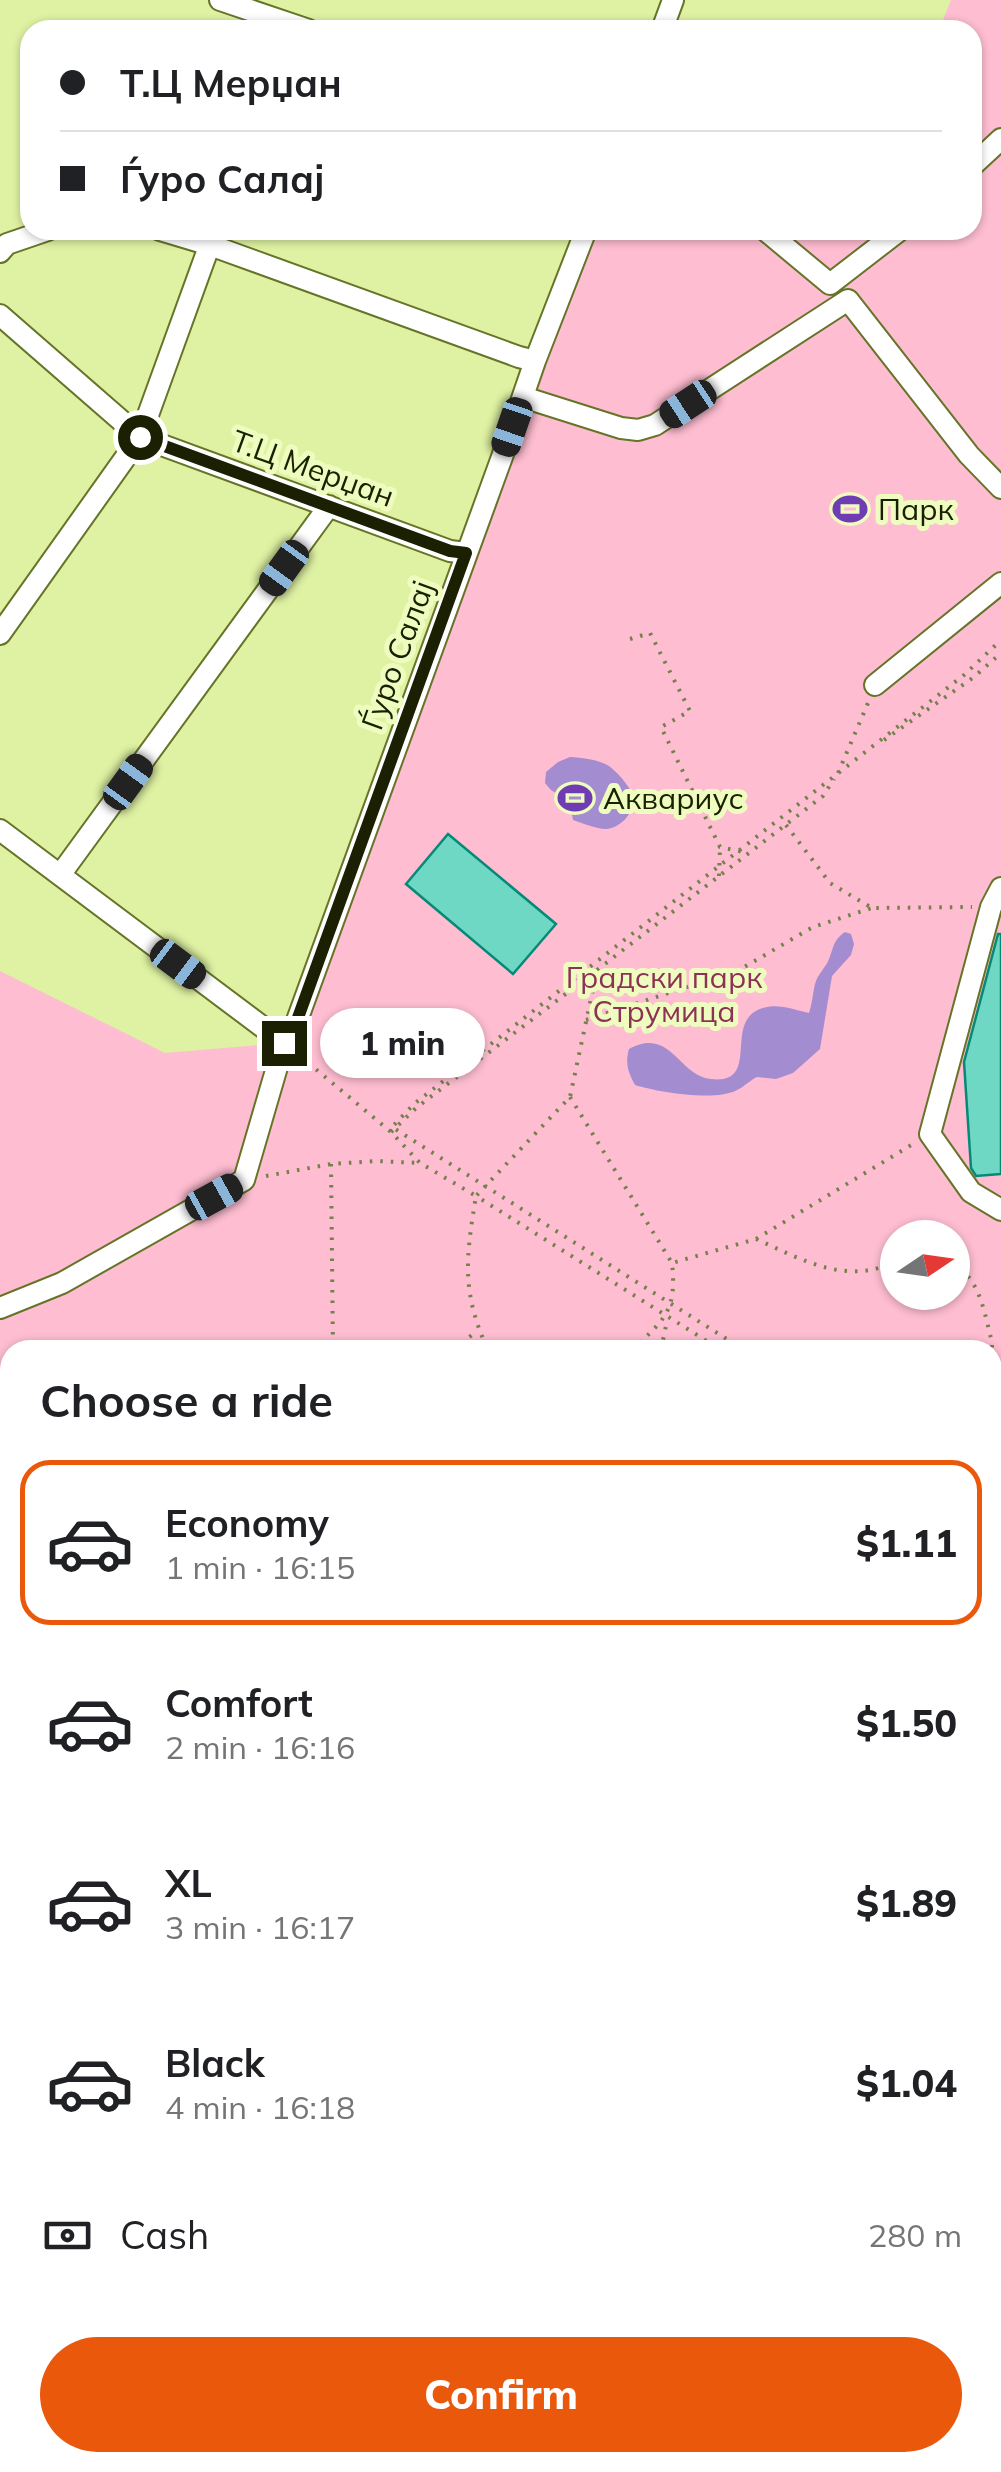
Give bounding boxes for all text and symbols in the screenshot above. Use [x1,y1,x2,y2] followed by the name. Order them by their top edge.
[120,59,342,107] text: Т.Ц Мерџан
[120,155,324,203] text: Ѓуро Салај
[655,375,721,433] car
[488,394,536,460] car
[118,415,163,460] route start
[227,421,399,515] street label: Т.Ц Мерџан
[831,490,869,528] sports icon: Парк
[878,490,955,528] place label: Парк
[254,535,314,601] car
[353,575,441,735] street label: Ѓуро Салај
[98,749,158,815] car
[556,779,594,817] sports icon: Аквариус
[603,779,744,817] place label: Аквариус
[145,934,211,994] car
[566,958,763,1030] park label: Градски парк Струмица
[319,1008,484,1078] callout: 1 min
[262,1021,307,1066] route end
[360,1023,445,1063] text: 1 min
[180,1169,248,1225] car
[880,1220,970,1310] north arrow
[880,1220,970,1310] map controls
[40,1372,333,1428] text: Choose a ride
[45,1498,135,1588] icon: car
[165,1499,329,1547] text: Economy
[856,1519,957,1567] text: $1.11
[165,1547,355,1587] text: 1 min · 16:15
[45,1678,135,1768] icon: car
[165,1679,313,1727] text: Comfort
[856,1699,957,1747] text: $1.50
[165,1727,355,1767] text: 2 min · 16:16
[45,1858,135,1948] icon: car
[165,1859,212,1907] text: XL
[856,1879,957,1927] text: $1.89
[165,1907,355,1947] text: 3 min · 16:17
[45,2038,135,2128] icon: car
[165,2039,265,2087] text: Black
[856,2059,957,2107] text: $1.04
[165,2087,355,2127] text: 4 min · 16:18
[40,2208,95,2263] icon: cash
[120,2211,209,2259] text: Cash
[868,2215,962,2255] text: 280 m
[40,2337,962,2452] button: Confirm

